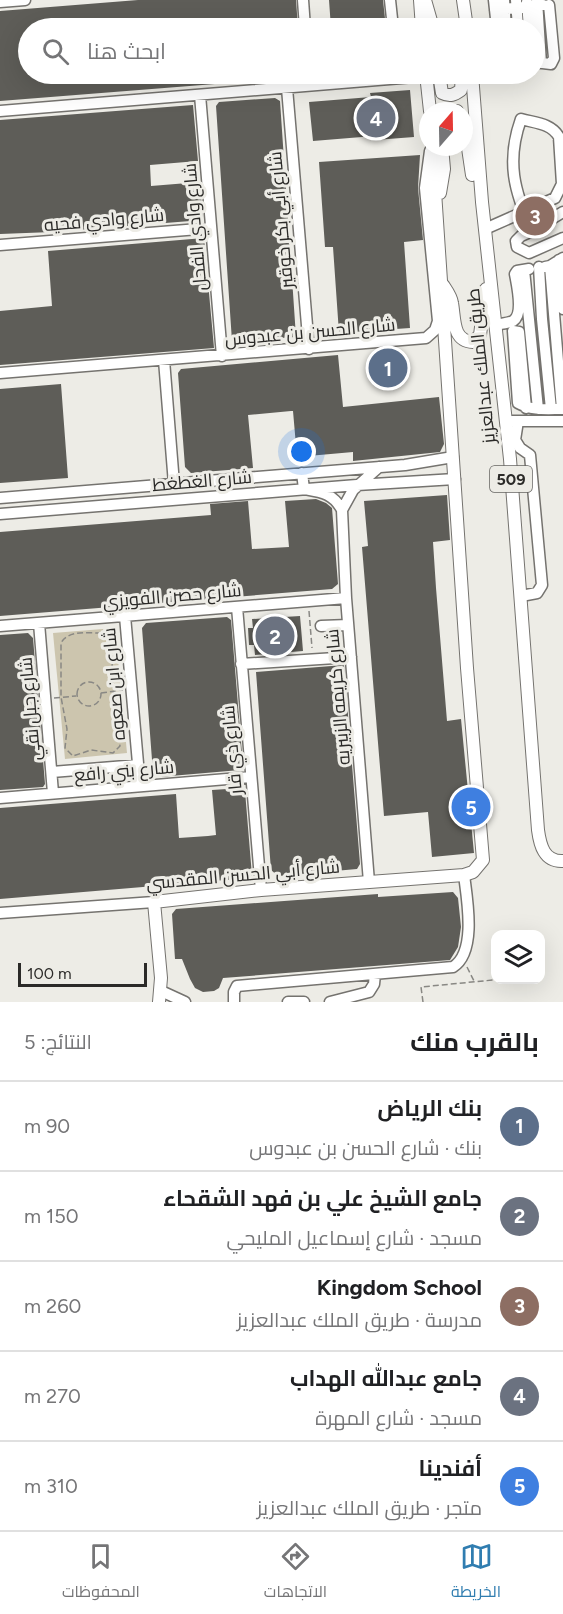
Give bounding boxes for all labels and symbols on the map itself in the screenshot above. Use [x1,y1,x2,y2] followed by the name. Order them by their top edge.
[356,96,395,140] pin: 4
[419,102,473,156] north arrow
[264,150,301,291] street label: شارع أبي بكر خوقير
[178,162,215,292] street label: شارع وادي الفحل
[516,194,554,238] pin: 3
[43,204,165,239] street label: شارع وادي فحيه
[462,287,501,446] street label: طريق الملك عبدالعزيز
[224,314,396,351] street label: شارع الحسن بن عبدوس
[368,346,408,391] pin: 1
[287,437,316,466] your location
[151,466,253,497] street label: شارع الغطغط
[490,466,532,492] road number: 509
[102,579,243,616] street label: شارع حصن الفويزي
[256,614,294,658] pin: 2
[98,627,131,741] street label: شارع ابن صعوه
[321,628,356,766] street label: شارع كريمه الزبيريه
[15,656,48,762] street label: شارع جبل نقي
[217,704,250,797] street label: شارع ذي قار
[73,756,175,789] street label: شارع بني رافع
[452,784,490,830] pin: 5
[145,856,341,897] street label: شارع أبي الحسن المقدسي
[18,960,147,988] scale bar

